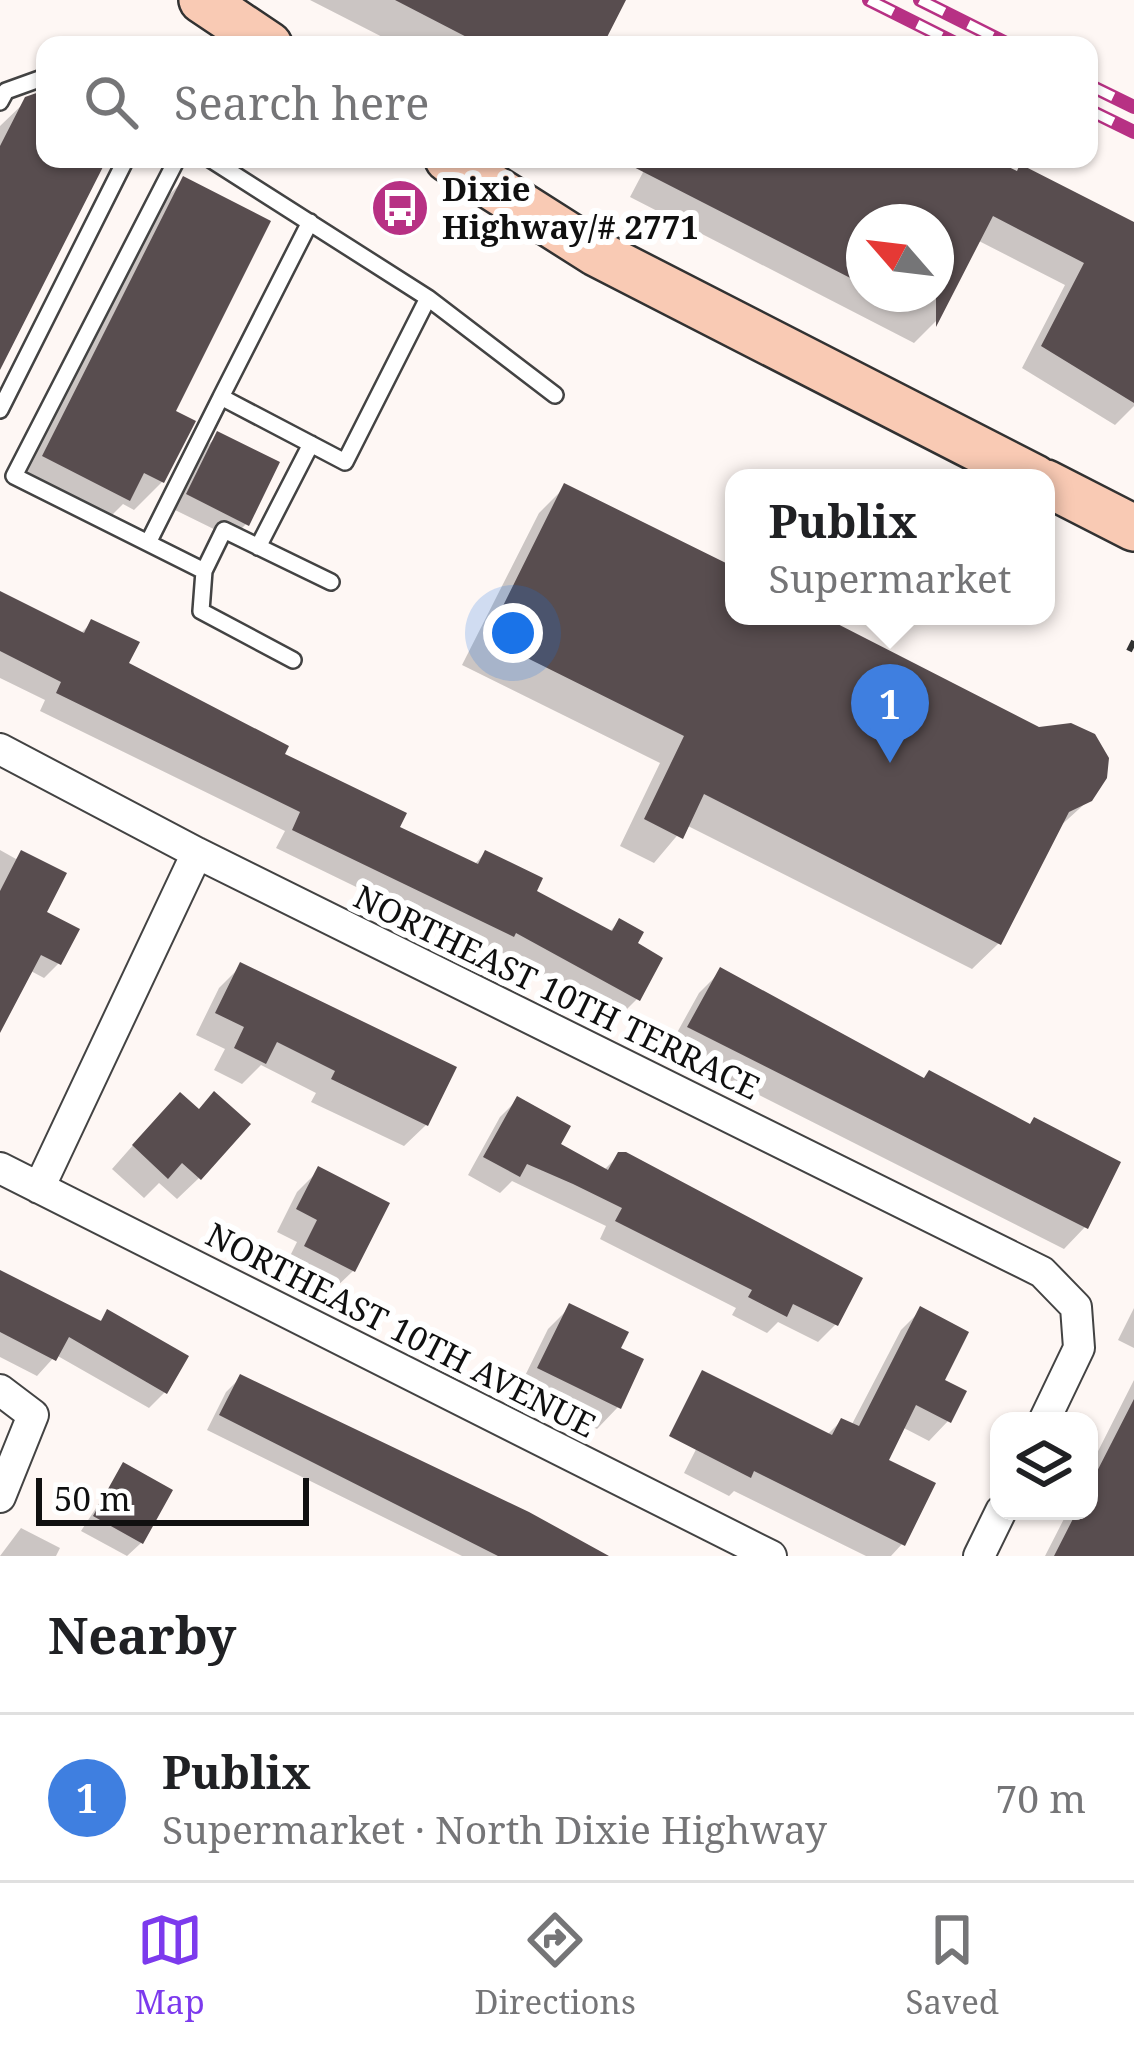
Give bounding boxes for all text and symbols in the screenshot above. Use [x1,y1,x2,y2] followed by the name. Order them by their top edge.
[36,36,1098,168] search box
[78,69,144,135] icon: search
[174,72,429,133] text: Search here
[442,166,699,249] place label: Dixie Highway/# 2771
[369,177,431,239] bus stop icon: Dixie Highway/# 2771
[846,204,954,312] north arrow
[725,469,1055,625] popup
[769,490,917,551] text: Publix
[769,551,1011,604] text: Supermarket
[483,603,543,663] your location
[851,664,929,763] pin: 1
[347,873,768,1110] street label: NORTHEAST 10TH TERRACE
[199,1212,604,1448] street label: NORTHEAST 10TH AVENUE
[990,1412,1098,1520] map controls
[990,1412,1098,1520] button: layers
[36,1472,309,1525] scale bar
[54,1476,131,1521] text: 50 m
[48,1599,236,1669] text: Nearby
[162,1741,311,1802] text: Publix
[76,1771,98,1824] text: 1
[995,1771,1086,1824] text: 70 m
[162,1802,827,1855] text: Supermarket · North Dixie Highway
[135,1907,205,2024] tab: Map
[474,1907,636,2024] tab: Directions
[906,1907,999,2024] tab: Saved

